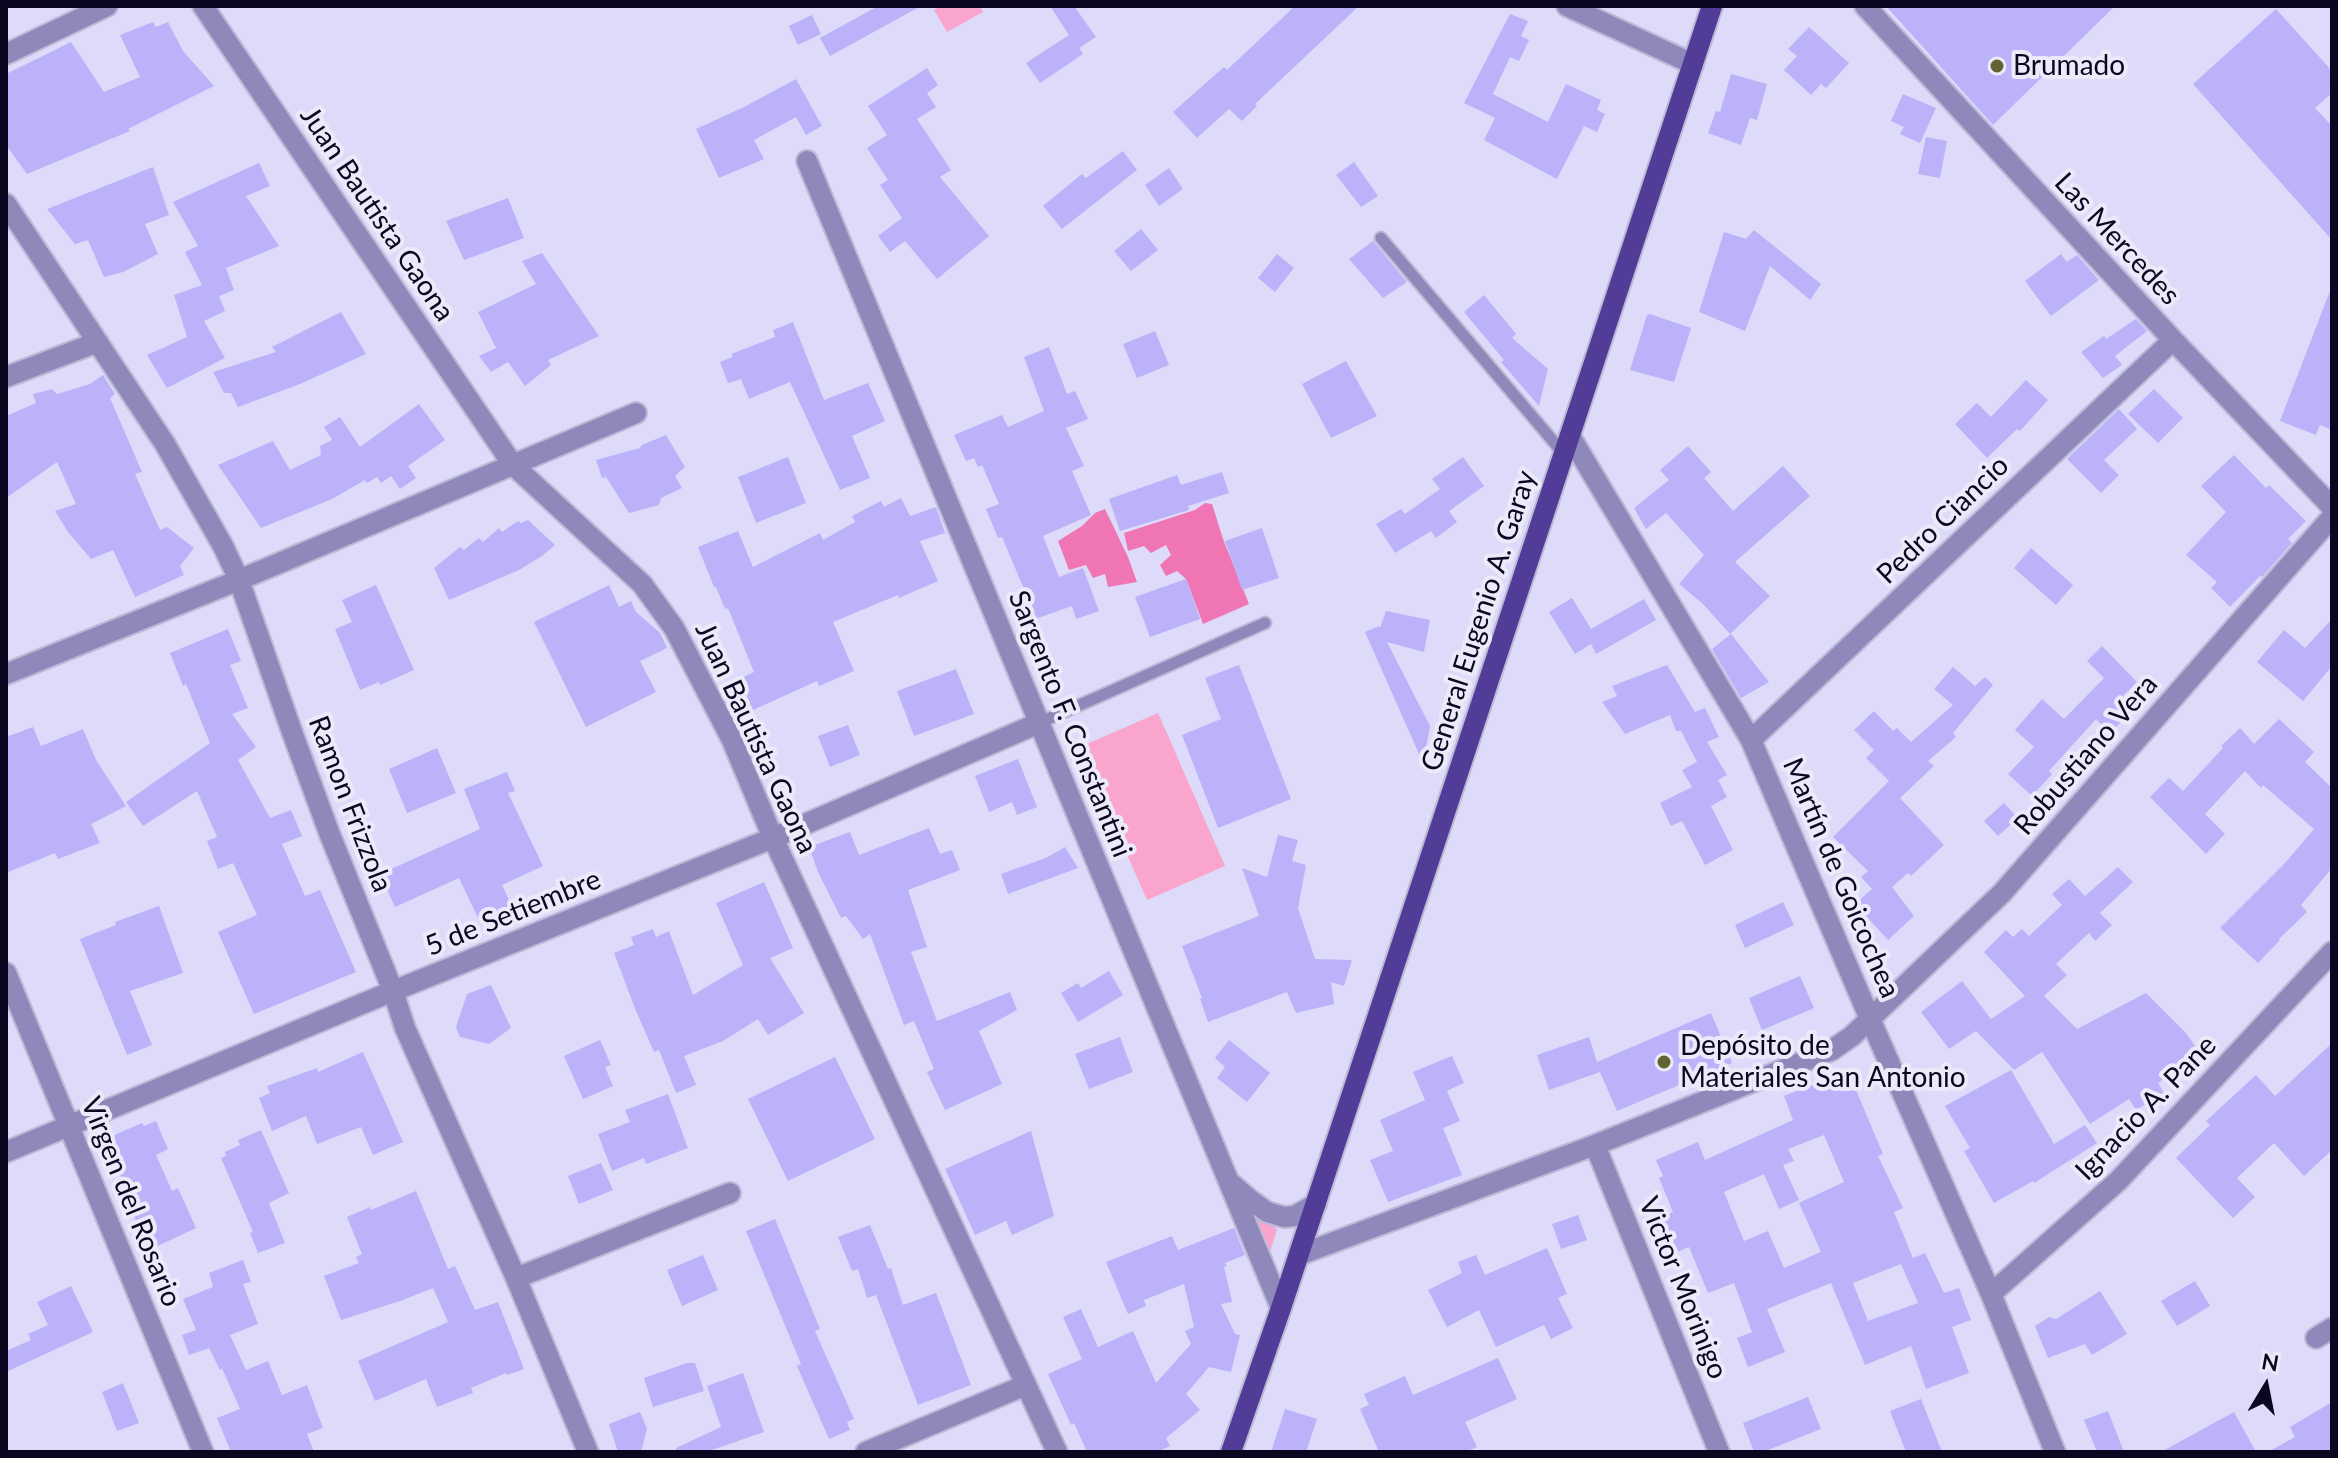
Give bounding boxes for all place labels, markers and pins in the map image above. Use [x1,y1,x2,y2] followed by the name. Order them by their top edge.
[2013,49,2125,83] place label: Brumado
[1988,57,2006,75] marker: Brumado
[1680,1029,1966,1095] place label: Depósito de Materiales San Antonio
[1655,1053,1673,1071] marker: Depósito de Materiales San Antonio

